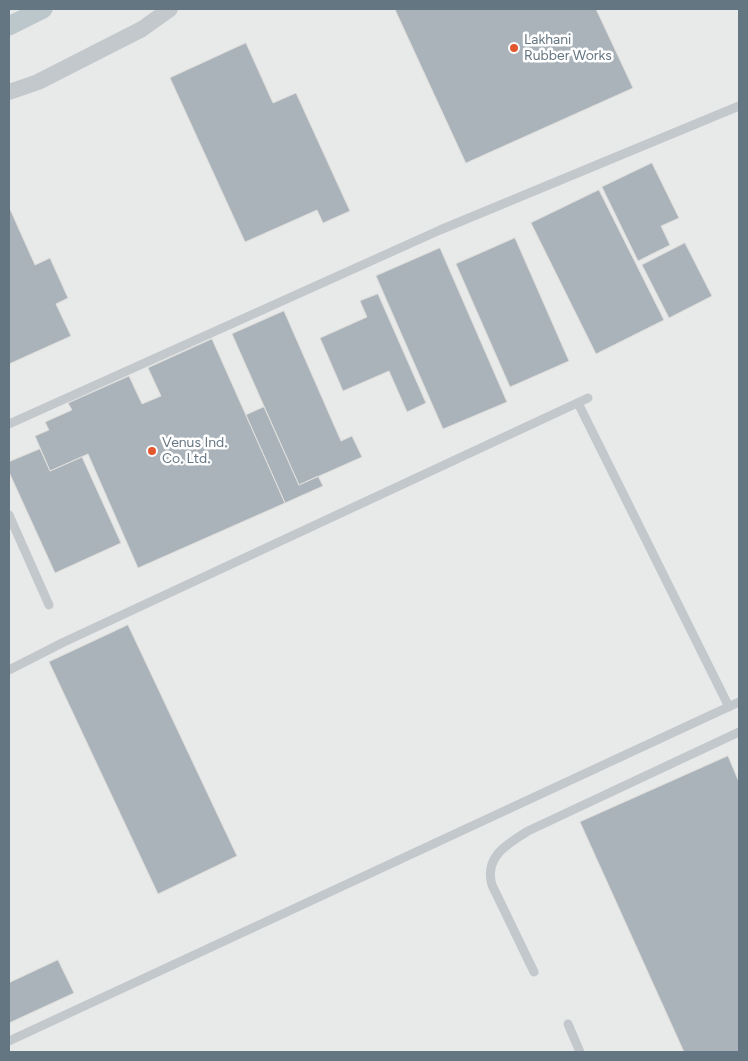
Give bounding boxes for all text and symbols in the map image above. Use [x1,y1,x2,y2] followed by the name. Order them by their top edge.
[524,32,612,64] place label: Lakhani Rubber Works
[508,42,520,54] marker: Lakhani Rubber Works
[162,435,227,468] place label: Venus Ind. Co. Ltd.
[146,445,158,457] marker: Venus Ind. Co. Ltd.

